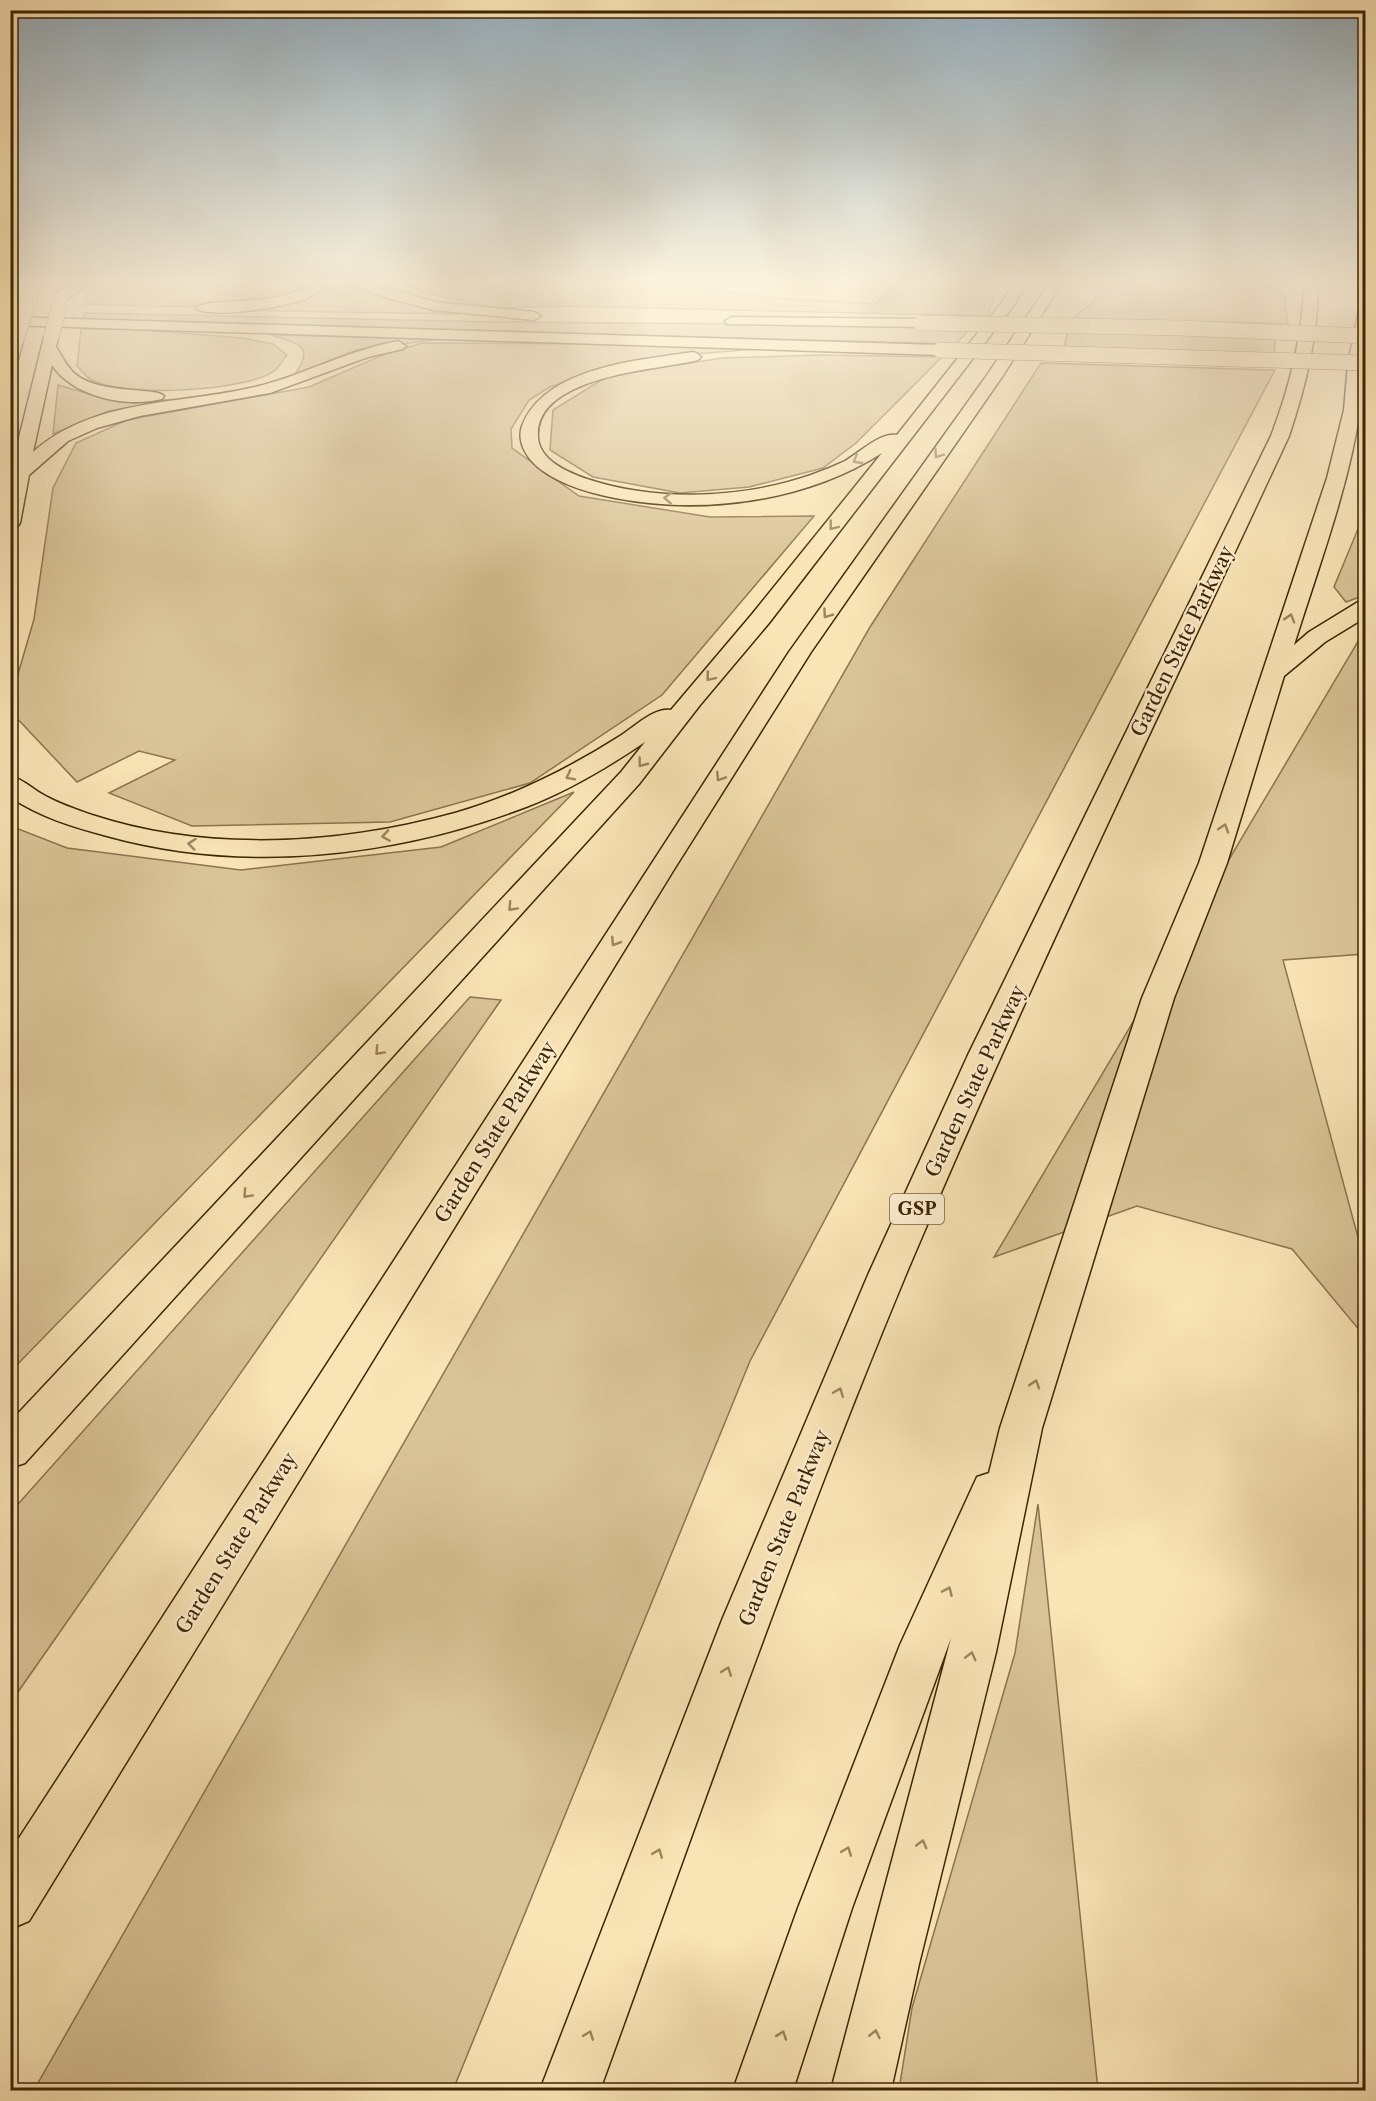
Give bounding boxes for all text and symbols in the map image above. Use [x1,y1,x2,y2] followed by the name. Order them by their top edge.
[934,448,945,459] one-way arrow
[853,453,863,465] one-way arrow
[664,492,673,505] one-way arrow
[830,520,841,531] one-way arrow
[1125,541,1239,740] street label: Garden State Parkway
[823,607,834,618] one-way arrow
[1283,613,1295,624] one-way arrow
[706,670,717,681] one-way arrow
[639,756,650,767] one-way arrow
[566,768,577,780] one-way arrow
[716,770,727,781] one-way arrow
[1217,823,1229,834] one-way arrow
[381,830,391,842] one-way arrow
[187,838,196,851] one-way arrow
[508,900,519,911] one-way arrow
[611,935,622,946] one-way arrow
[920,980,1030,1181] street label: Garden State Parkway
[429,1036,561,1227] street label: Garden State Parkway
[376,1043,387,1054] one-way arrow
[243,1187,254,1198] one-way arrow
[890,1194,944,1224] road number: GSP
[1027,1379,1040,1390] one-way arrow
[832,1388,844,1399] one-way arrow
[734,1426,835,1630] street label: Garden State Parkway
[170,1447,302,1638] street label: Garden State Parkway
[941,1587,953,1598] one-way arrow
[963,1651,976,1661] one-way arrow
[720,1666,732,1677] one-way arrow
[915,1840,927,1850] one-way arrow
[839,1846,852,1857] one-way arrow
[651,1848,663,1859] one-way arrow
[867,2029,880,2039] one-way arrow
[582,2030,594,2041] one-way arrow
[774,2030,787,2041] one-way arrow

